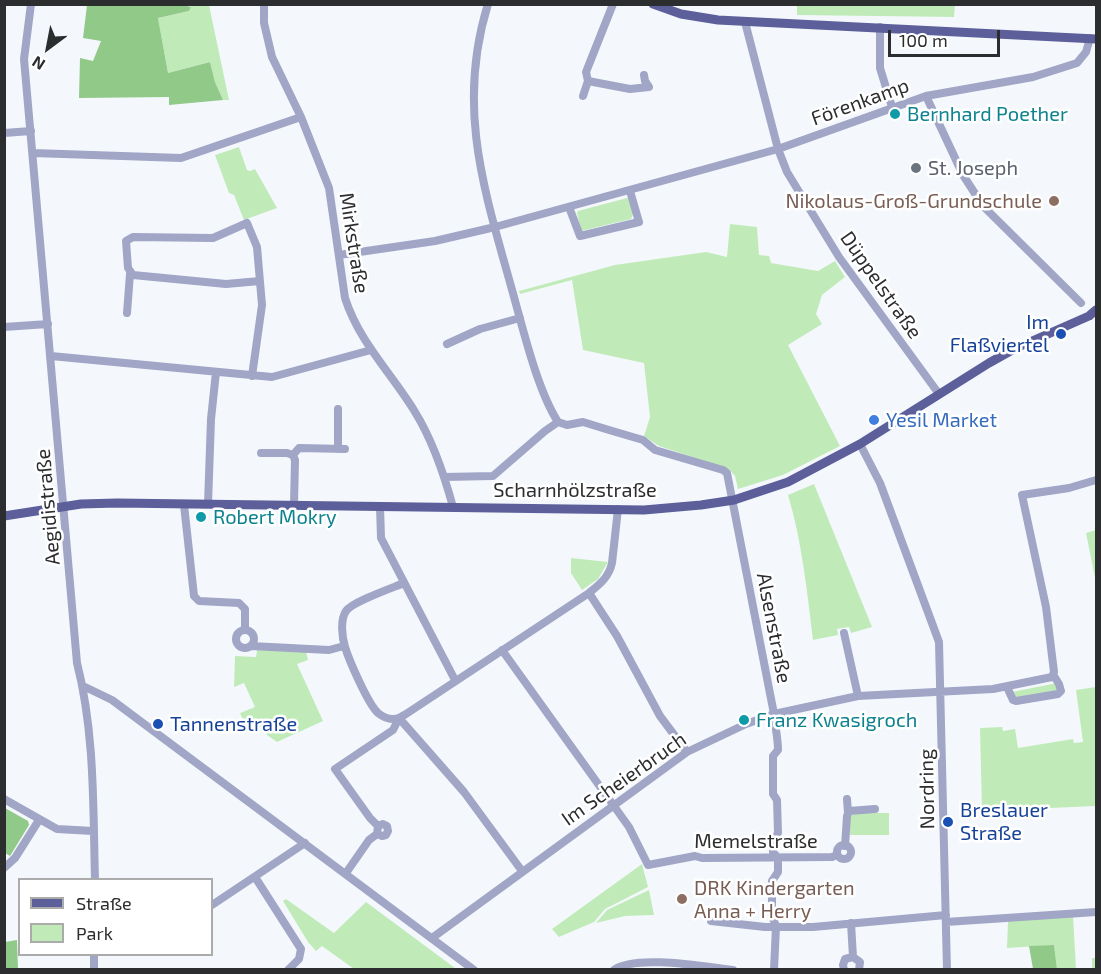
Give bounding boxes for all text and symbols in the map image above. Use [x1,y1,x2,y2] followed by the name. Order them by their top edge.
[18,18,78,78] north arrow
[891,18,1004,56] scale bar
[899,29,948,51] text: 100 m
[28,53,48,75] text: N
[808,73,912,131] street label: Förenkamp
[907,102,1068,126] place label: Bernhard Poether
[888,107,902,121] marker: Bernhard Poether
[928,156,1018,180] place label: St. Joseph
[909,161,923,175] marker: St. Joseph
[785,189,1042,213] place label: Nikolaus-Groß-Grundschule
[334,191,374,295] street label: Mirkstraße
[1047,194,1061,208] marker: Nikolaus-Groß-Grundschule
[835,227,927,343] street label: Düppelstraße
[950,310,1049,357] place label: Im Flaßviertel
[1054,327,1068,341] marker: Im Flaßviertel
[886,408,997,432] place label: Yesil Market
[867,413,881,427] marker: Yesil Market
[31,448,65,566] street label: Aegidistraße
[493,478,657,502] street label: Scharnhölzstraße
[213,505,337,529] place label: Robert Mokry
[194,510,208,524] marker: Robert Mokry
[752,571,796,685] street label: Alsenstraße
[756,708,917,732] place label: Franz Kwasigroch
[170,712,297,736] place label: Tannenstraße
[737,713,751,727] marker: Franz Kwasigroch
[151,717,165,731] marker: Tannenstraße
[557,727,691,831] street label: Im Scheierbruch
[914,749,940,829] street label: Nordring
[960,798,1048,845] place label: Breslauer Straße
[941,815,955,829] marker: Breslauer Straße
[694,829,818,853] street label: Memelstraße
[694,876,854,923] place label: DRK Kindergarten Anna + Herry
[18,878,213,956] legend
[76,892,132,914] text: Straße
[675,892,689,906] marker: DRK Kindergarten Anna + Herry
[76,922,113,944] text: Park

